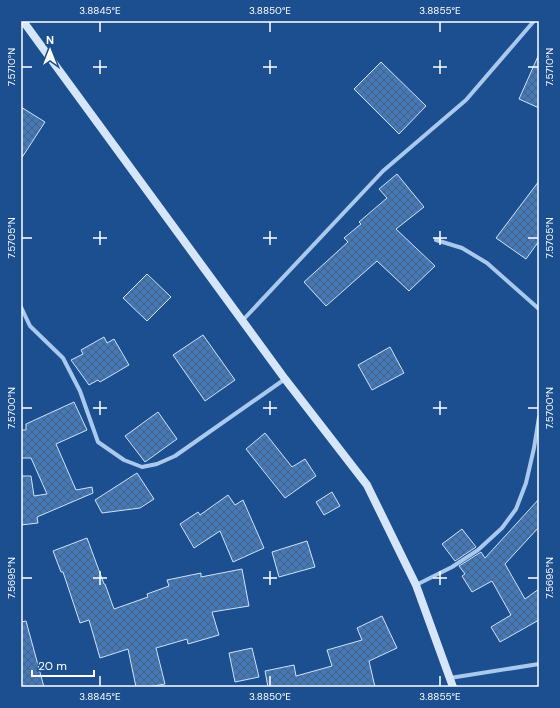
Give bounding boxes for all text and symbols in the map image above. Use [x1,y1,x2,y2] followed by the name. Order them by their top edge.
[79,4,121,17] text: 3.8845°E
[249,4,291,17] text: 3.8850°E
[419,4,461,17] text: 3.8855°E
[30,30,70,70] north arrow
[46,33,54,47] text: N
[5,48,18,86] text: 7.5710°N
[543,48,556,86] text: 7.5710°N
[5,217,18,259] text: 7.5705°N
[543,217,556,259] text: 7.5705°N
[5,387,18,429] text: 7.5700°N
[543,387,556,429] text: 7.5700°N
[5,557,18,599] text: 7.5695°N
[543,557,556,599] text: 7.5695°N
[32,652,94,678] scale bar
[38,658,67,674] text: 20 m
[79,690,121,703] text: 3.8845°E
[249,690,291,703] text: 3.8850°E
[419,690,461,703] text: 3.8855°E

